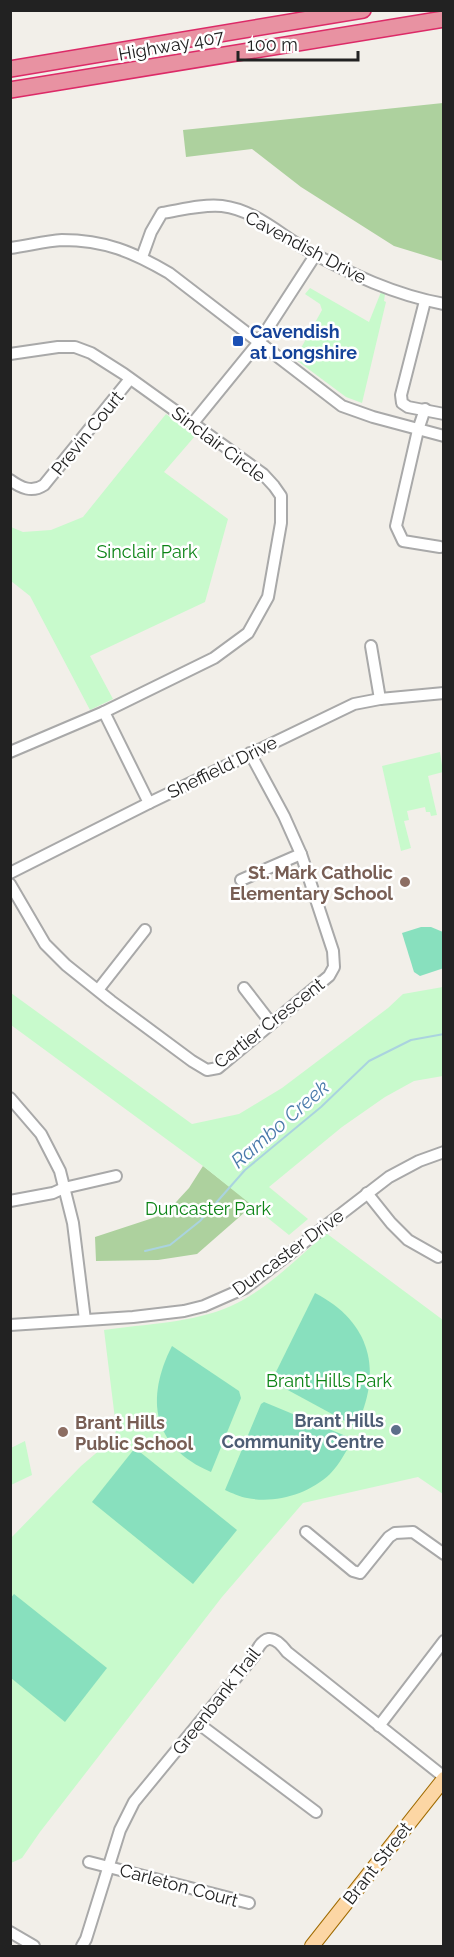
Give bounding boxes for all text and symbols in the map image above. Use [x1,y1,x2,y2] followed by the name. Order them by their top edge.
[238,24,358,62] scale bar
[117,25,226,65] street label: Highway 407
[247,34,298,55] text: 100 m
[242,206,370,288] street label: Cavendish Drive
[250,321,357,363] place label: Cavendish at Longshire
[231,334,245,348] marker: Cavendish at Longshire
[47,387,127,479] street label: Previn Court
[168,402,270,486] street label: Sinclair Circle
[96,541,198,562] park label: Sinclair Park
[164,731,281,803] street label: Sheffield Drive
[230,862,393,904] place label: St. Mark Catholic Elementary School
[398,875,412,889] marker: St. Mark Catholic Elementary School
[210,974,328,1072] street label: Cartier Crescent
[226,1075,334,1173] water label: Rambo Creek
[145,1198,272,1219] park label: Duncaster Park
[228,1204,348,1299] street label: Duncaster Drive
[266,1370,393,1391] park label: Brant Hills Park
[222,1410,384,1452] place label: Brant Hills Community Centre
[75,1412,193,1454] place label: Brant Hills Public School
[389,1423,403,1437] marker: Brant Hills Community Centre
[56,1425,70,1439] marker: Brant Hills Public School
[168,1643,264,1759] street label: Greenbank Trail
[338,1818,416,1908] street label: Brant Street
[118,1859,240,1911] street label: Carleton Court

